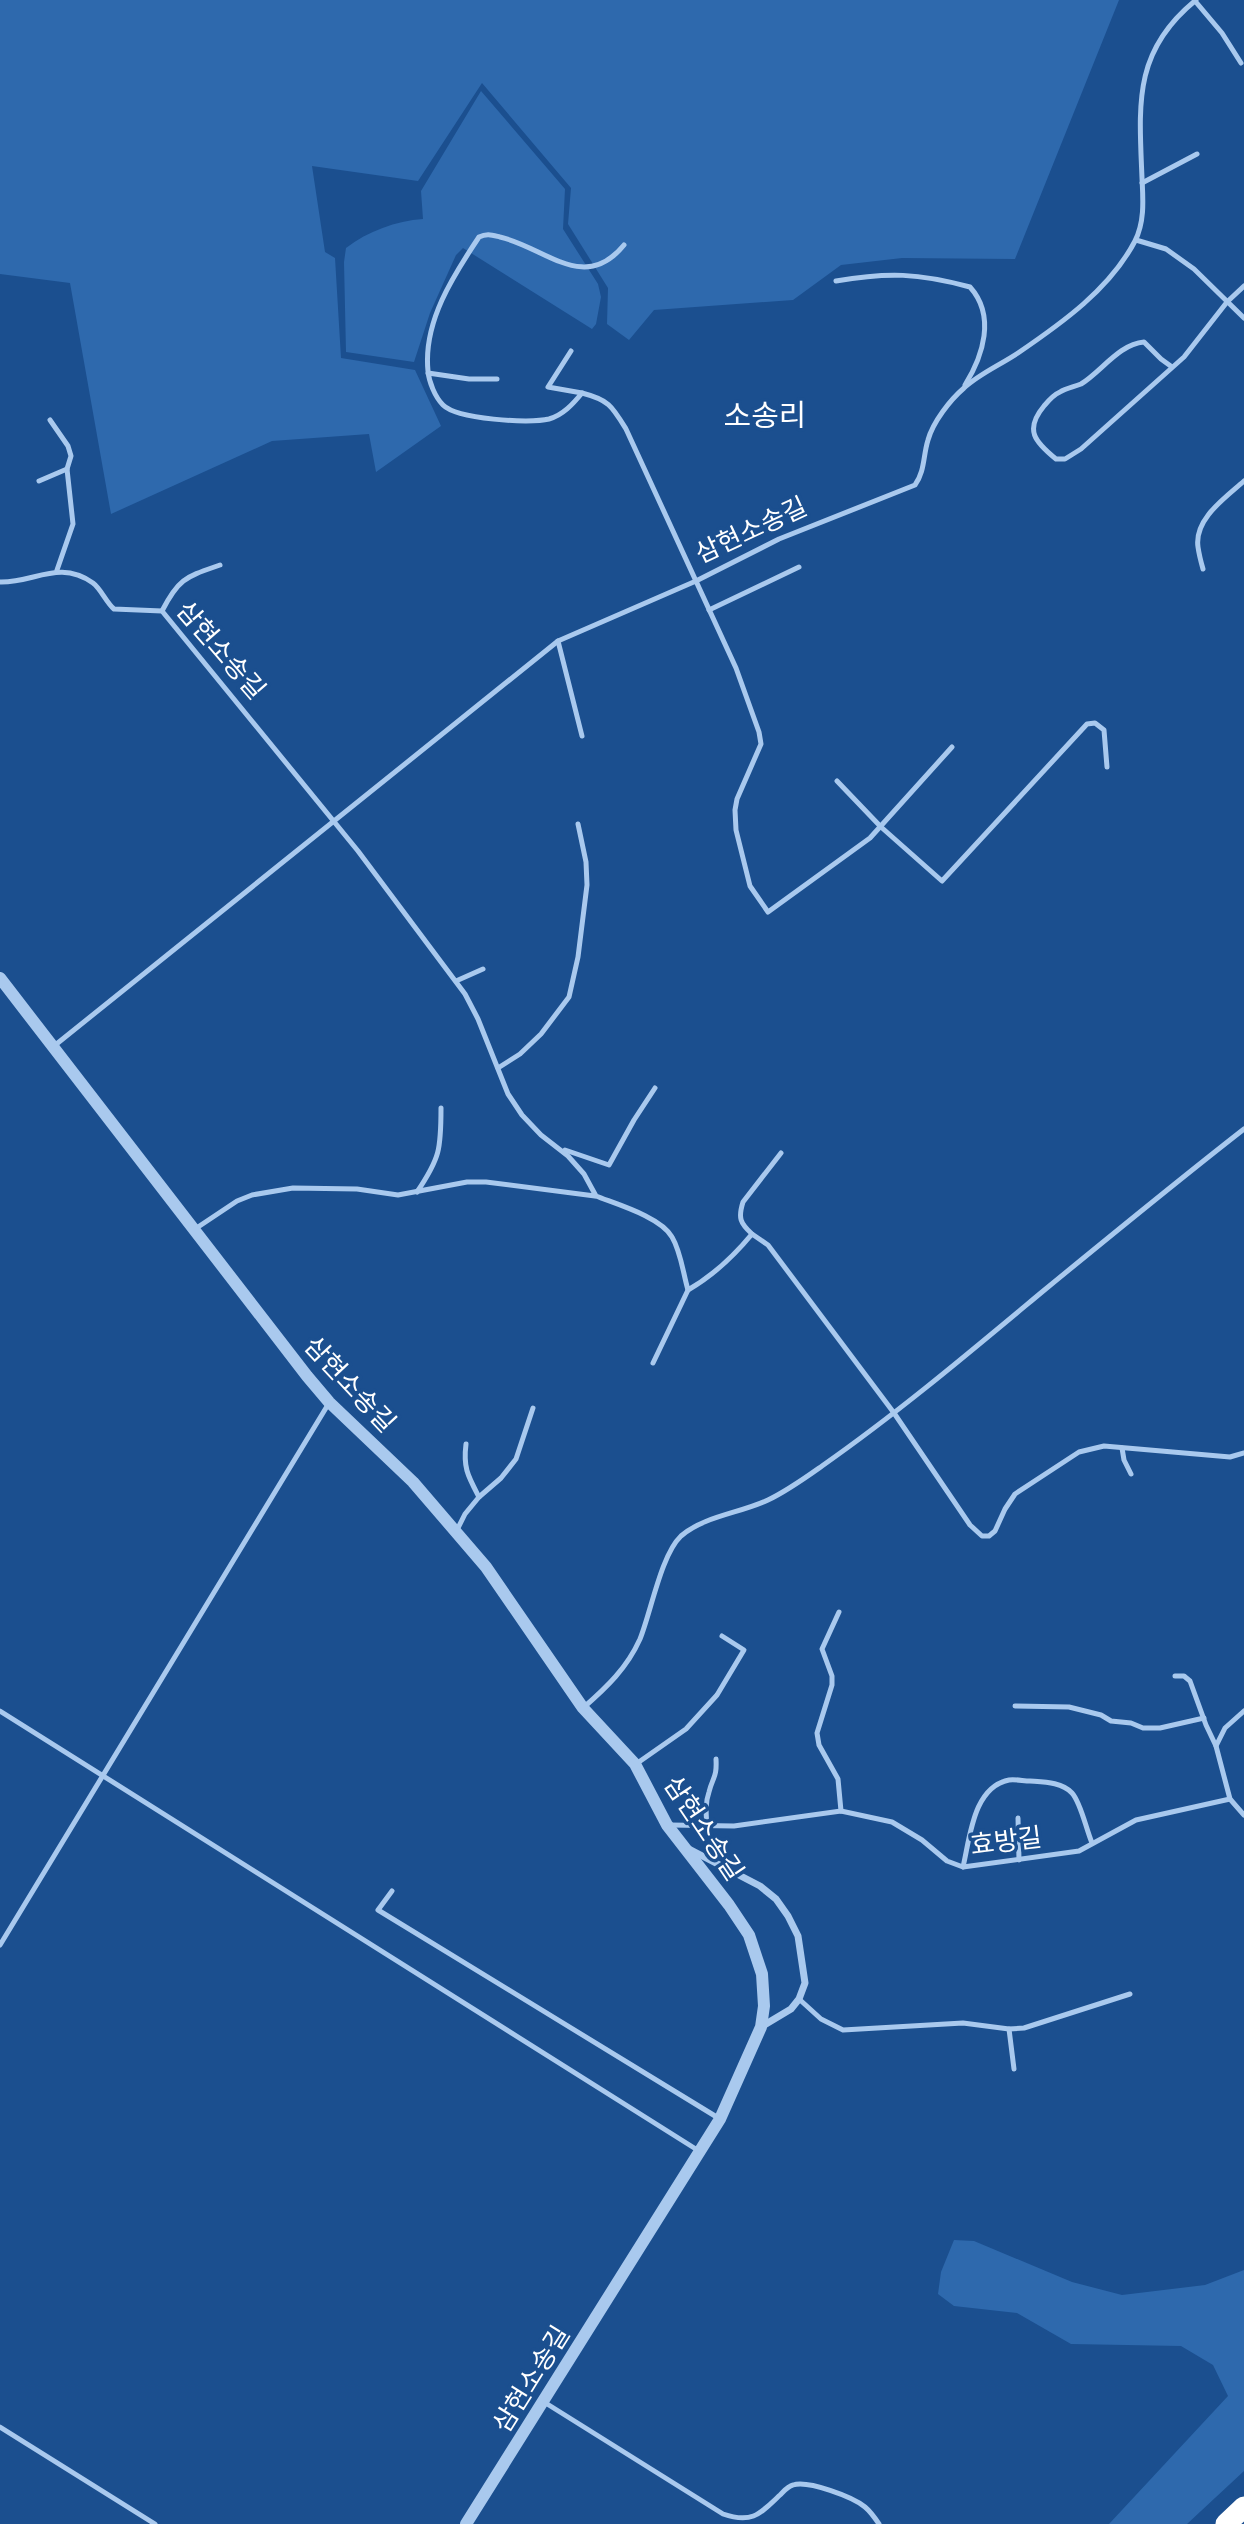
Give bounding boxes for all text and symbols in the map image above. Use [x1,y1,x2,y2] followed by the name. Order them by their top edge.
[724,395,806,434] district label: 소송리
[690,489,812,570] street label: 삼현소송길
[170,594,273,706] street label: 삼현소송길
[298,1329,403,1439] street label: 삼현소송길
[657,1769,752,1887] street label: 삼현소송길
[968,1820,1044,1861] street label: 효방길
[485,2319,576,2438] street label: 삼현소송길

